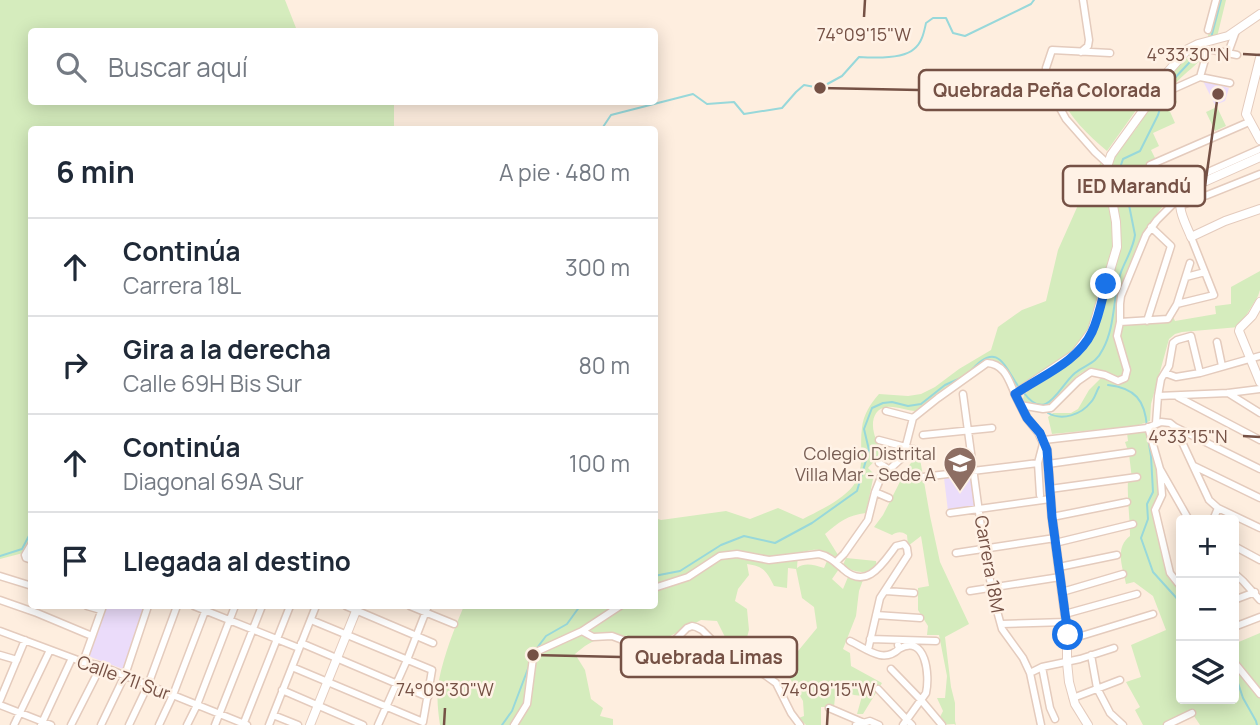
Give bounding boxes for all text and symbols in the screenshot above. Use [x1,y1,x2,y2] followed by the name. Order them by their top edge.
[817,22,911,46] text: 74°09'15"W
[28,28,658,105] search box
[1147,42,1229,66] text: 4°33'30"N
[52,48,90,86] icon: search
[108,49,248,85] text: Buscar aquí
[919,70,1175,110] callout: Quebrada Peña Colorada
[933,77,1161,103] text: Quebrada Peña Colorada
[56,151,135,192] text: 6 min
[499,156,630,188] text: A pie · 480 m
[1063,166,1205,206] callout: IED Marandú
[1077,173,1191,199] text: IED Marandú
[123,233,241,269] text: Continúa
[56,248,94,286] icon: ahead
[565,251,630,283] text: 300 m
[1090,268,1121,299] route end
[123,269,241,301] text: Carrera 18L
[123,331,331,367] text: Gira a la derecha
[56,346,94,384] icon: right
[579,349,630,381] text: 80 m
[123,367,302,399] text: Calle 69H Bis Sur
[1148,424,1228,448] text: 4°33'15"N
[123,429,241,465] text: Continúa
[795,441,937,486] place label: Colegio Distrital Villa Mar - Sede A
[56,444,94,482] icon: ahead
[941,444,979,493] school or university icon: Colegio Distrital Villa Mar - Sede A
[569,447,630,479] text: 100 m
[123,465,304,497] text: Diagonal 69A Sur
[970,513,1010,615] street label: Carrera 18M
[1176,515,1239,704] map controls
[1176,515,1239,578] button: +
[56,542,94,580] icon: arrive
[123,543,351,579] text: Llegada al destino
[1176,578,1239,641] button: −
[1052,619,1083,650] route start
[621,637,797,677] callout: Quebrada Limas
[1176,641,1239,704] button: layers
[635,644,783,670] text: Quebrada Limas
[74,649,174,705] street label: Calle 71I Sur
[396,677,494,701] text: 74°09'30"W
[781,677,875,701] text: 74°09'15"W

